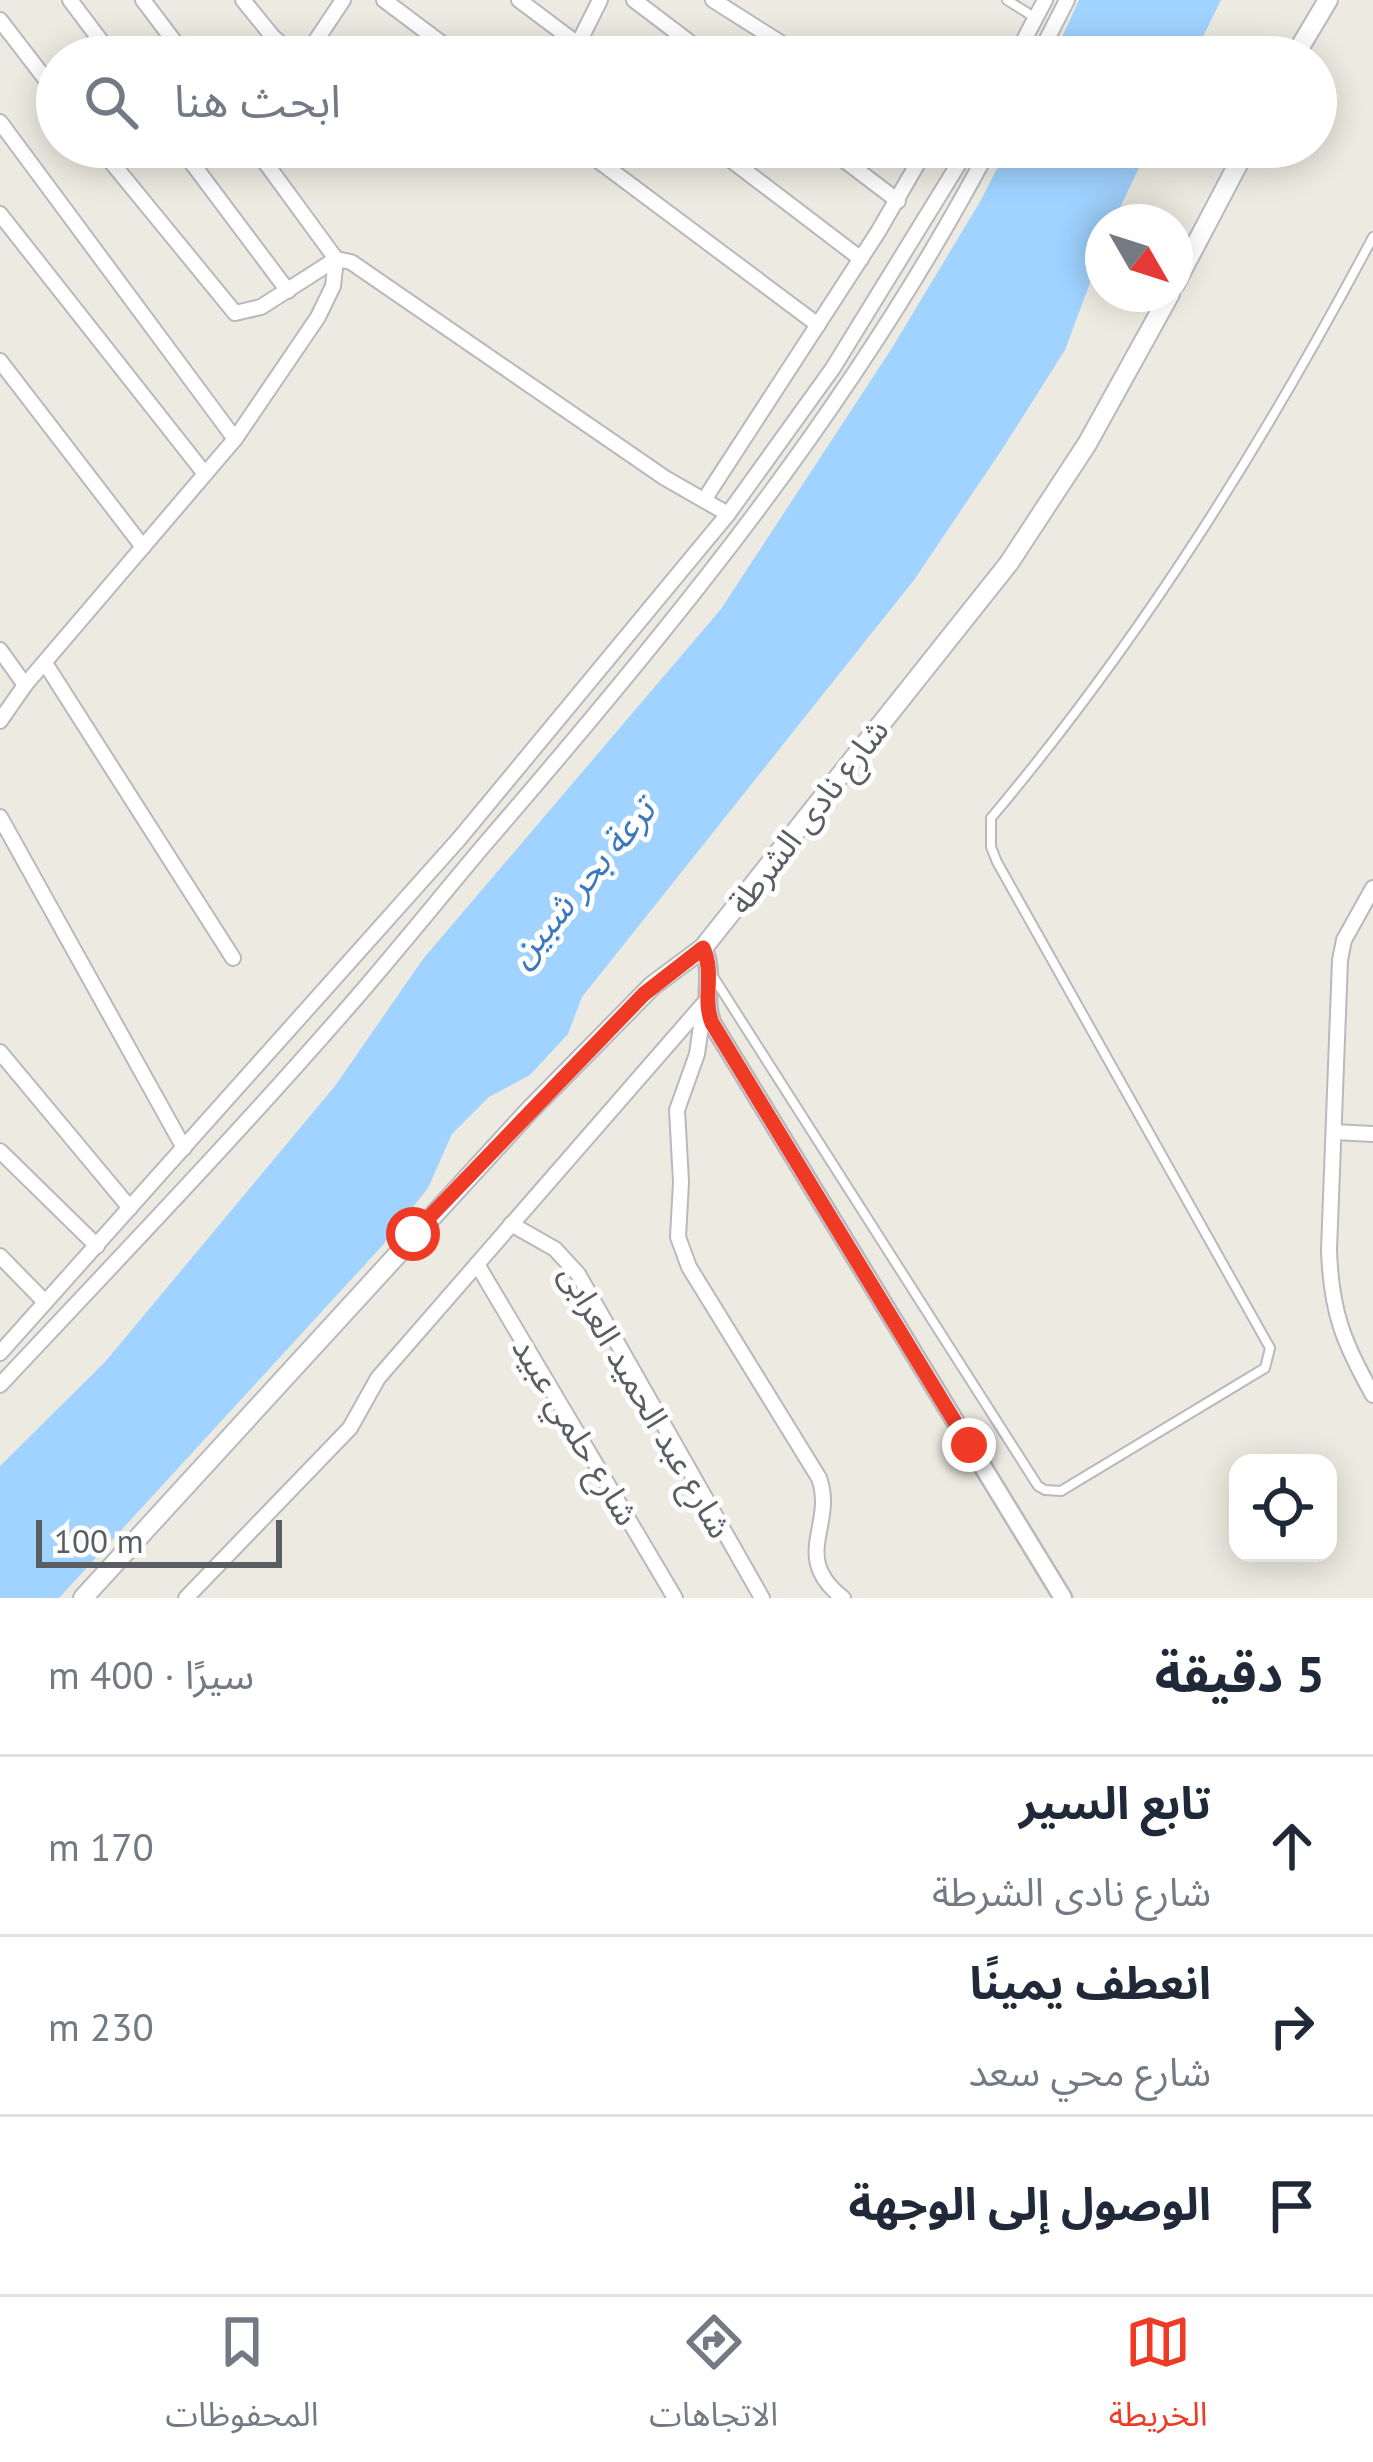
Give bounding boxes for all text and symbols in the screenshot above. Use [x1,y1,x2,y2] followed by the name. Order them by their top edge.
[36,36,1337,168] search box
[78,69,144,135] icon: search
[174,71,341,129] text: ابحث هنا
[1085,204,1193,312] north arrow
[718,709,900,924] street label: شارع نادى الشرطة
[496,783,668,976] water label: ترعة بحر شبين
[386,1207,440,1261] route start
[547,1256,742,1548] street label: شارع عبد الحميد العرابى
[499,1329,650,1535] street label: شارع حلمي عبيد
[942,1418,996,1472] route end
[1229,1454,1337,1562] map controls
[1229,1454,1337,1562] button: locate
[36,1514,282,1567] scale bar
[54,1519,144,1562] text: 100 m
[1155,1640,1325,1706] text: 5 دقيقة
[48,1649,254,1700] text: سيرًا · 400 m
[1019,1773,1211,1831] text: تابع السير
[1259,1813,1325,1879] icon: ahead
[48,1821,154,1872] text: 170 m
[932,1866,1211,1917] text: شارع نادى الشرطة
[970,1953,1211,2011] text: انعطف يمينًا
[1259,1993,1325,2059] icon: right
[48,2001,154,2052] text: 230 m
[968,2046,1211,2097] text: شارع محي سعد
[1259,2173,1325,2239] icon: arrive
[848,2174,1211,2232] text: الوصول إلى الوجهة
[165,2309,319,2450] tab: المحفوظات
[649,2309,778,2450] tab: الاتجاهات
[1109,2309,1208,2450] tab: الخريطة

